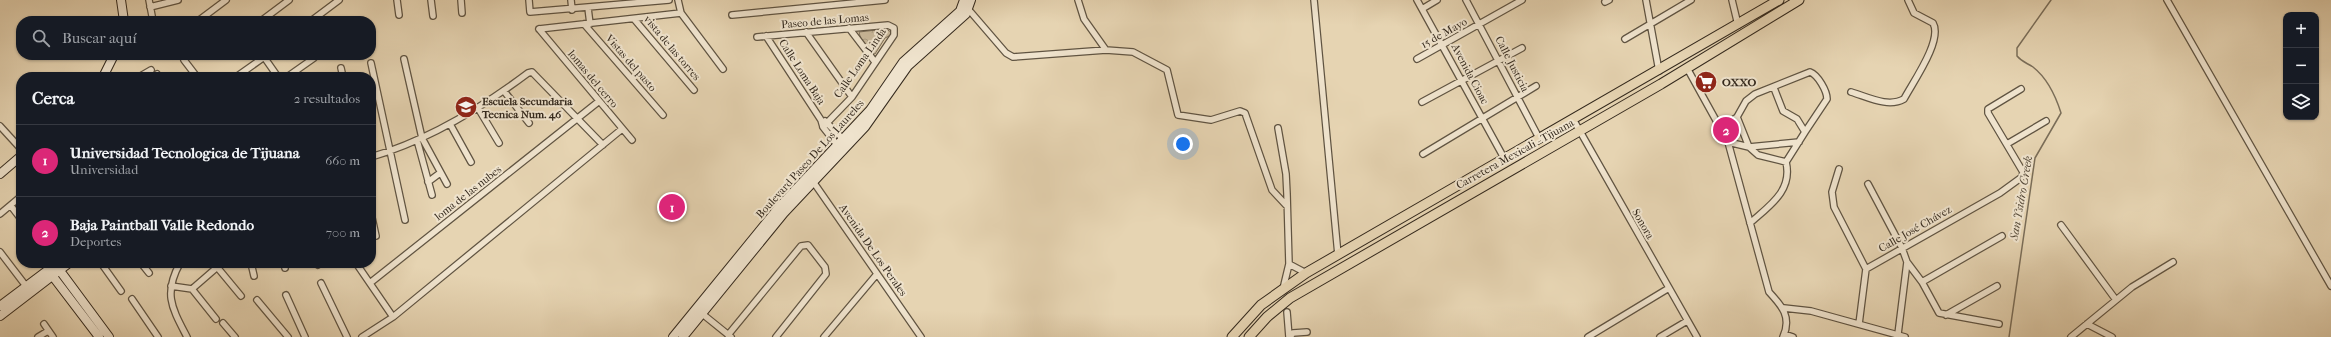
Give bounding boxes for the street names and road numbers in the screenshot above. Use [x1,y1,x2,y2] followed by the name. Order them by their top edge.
[781,11,869,31] street label: Paseo de las Lomas
[641,13,703,83] street label: vista de las torres
[1419,15,1470,51] street label: 15 de Mayo
[831,25,889,100] street label: Calle Loma Linda
[602,31,660,94] street label: Vistas del pasto
[1492,34,1532,95] street label: Calle Justicia
[776,37,828,108] street label: Calle Loma Baja
[1448,41,1491,107] street label: Avenida Cioac
[565,47,621,111] street label: lomas del cerro
[753,97,867,221] street label: Boulevard Paseo De Los Laureles
[1454,116,1577,192] street label: Carretera Mexicali - Tijuana
[431,163,504,224] street label: loma de las nubes
[836,201,910,299] street label: Avenida De Los Perales
[1876,203,1954,255] street label: Calle José Chávez
[1629,207,1657,242] street label: Sonora

